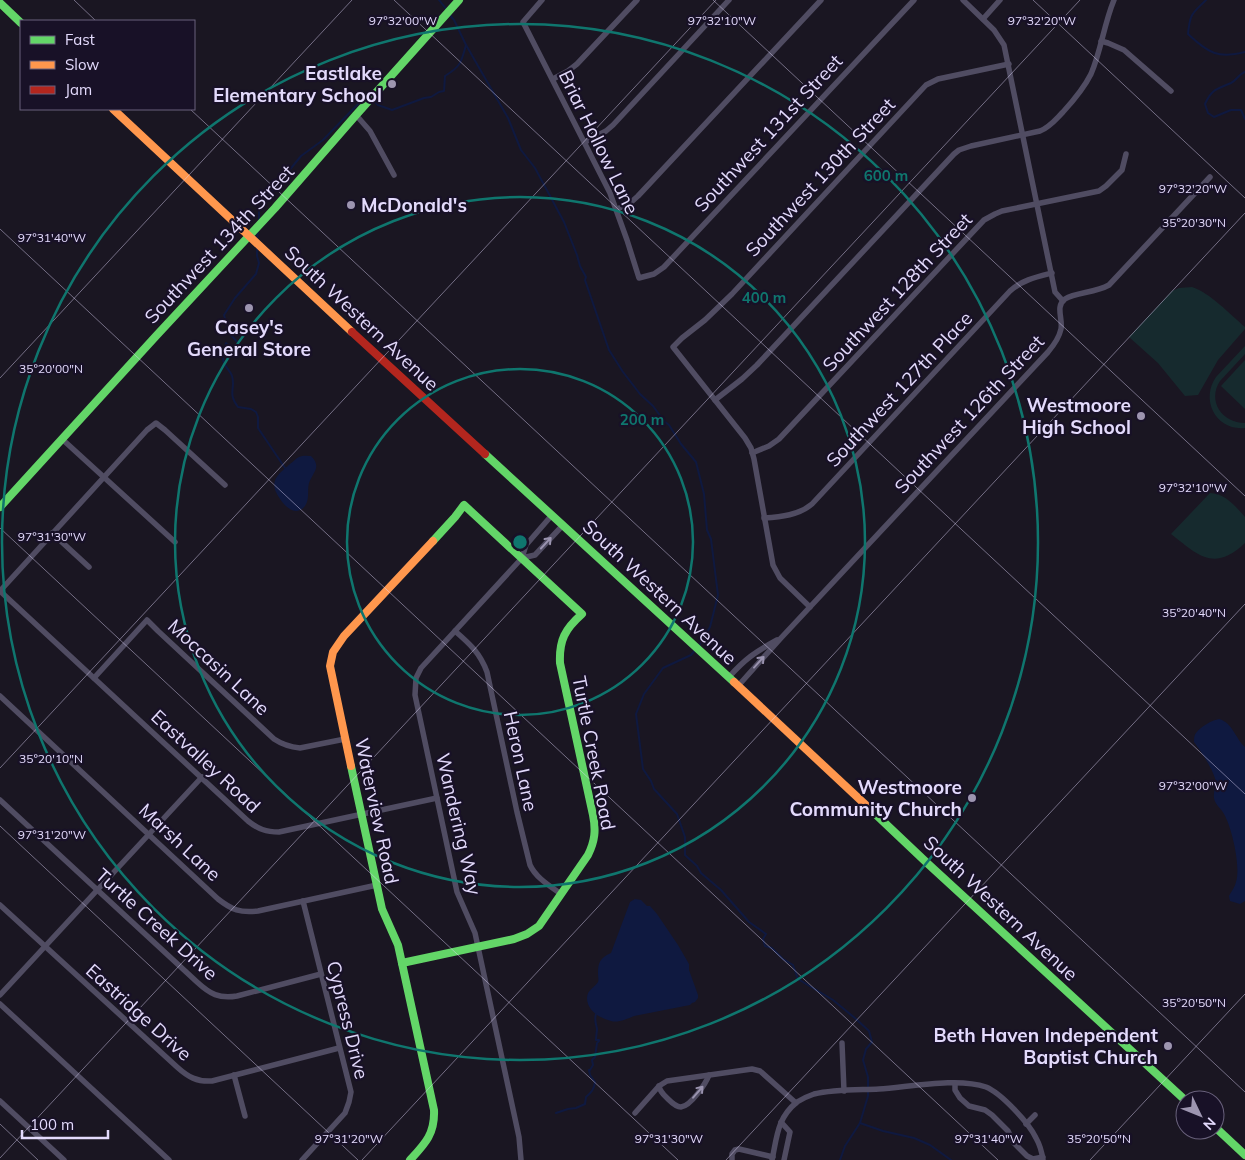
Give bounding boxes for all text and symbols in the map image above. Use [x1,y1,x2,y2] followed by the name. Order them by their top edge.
[369,13,437,28] text: 97°32'00"W
[688,13,756,28] text: 97°32'10"W
[1008,13,1076,28] text: 97°32'20"W
[20,20,195,110] legend
[65,30,95,49] text: Fast
[689,49,847,217] street label: Southwest 131st Street
[65,55,99,74] text: Slow
[213,61,382,107] place label: Eastlake Elementary School
[554,66,644,218] street label: Briar Hollow Lane
[386,78,398,90] marker: Eastlake Elementary School
[65,80,92,99] text: Jam
[740,92,900,261] street label: Southwest 130th Street
[139,159,299,328] street label: Southwest 134th Street
[864,166,908,185] text: 600 m
[1159,181,1227,196] text: 97°32'20"W
[361,193,467,217] place label: McDonald's
[345,199,357,211] marker: McDonald's
[817,207,977,376] street label: Southwest 128th Street
[1162,215,1226,230] text: 35°20'30"N
[18,230,86,245] text: 97°31'40"W
[280,240,444,396] street label: South Western Avenue
[742,288,786,307] text: 400 m
[243,302,255,314] marker: Casey's General Store
[821,306,977,472] street label: Southwest 127th Place
[187,315,311,361] place label: Casey's General Store
[889,329,1049,498] street label: Southwest 126th Street
[19,361,83,376] text: 35°20'00"N
[1022,393,1131,439] place label: Westmoore High School
[620,410,664,429] text: 200 m
[1135,410,1147,422] marker: Westmoore High School
[1159,480,1227,495] text: 97°32'10"W
[578,514,742,670] street label: South Western Avenue
[18,529,86,544] text: 97°31'30"W
[511,533,529,551] centre of rings
[540,537,552,549] one-way arrow
[1162,605,1226,620] text: 35°20'40"N
[163,614,275,720] street label: Moccasin Lane
[754,656,765,669] one-way arrow
[567,674,621,832] street label: Turtle Creek Road
[146,704,266,818] street label: Eastvalley Road
[499,709,543,813] street label: Heron Lane
[350,736,404,886] street label: Waterview Road
[19,751,83,766] text: 35°20'10"N
[431,751,487,897] street label: Wandering Way
[789,775,962,821] place label: Westmoore Community Church
[1159,778,1227,793] text: 97°32'00"W
[966,792,978,804] marker: Westmoore Community Church
[134,798,226,886] street label: Marsh Lane
[18,827,86,842] text: 97°31'20"W
[919,830,1083,986] street label: South Western Avenue
[91,863,223,985] street label: Turtle Creek Drive
[81,958,197,1066] street label: Eastridge Drive
[322,958,374,1082] street label: Cypress Drive
[1162,995,1226,1010] text: 35°20'50"N
[933,1023,1158,1069] place label: Beth Haven Independent Baptist Church
[1162,1040,1174,1052] marker: Beth Haven Independent Baptist Church
[693,1085,704,1098] one-way arrow
[1175,1090,1225,1140] north arrow
[22,1108,109,1140] scale bar
[1199,1114,1220,1134] text: N
[30,1115,74,1134] text: 100 m
[315,1131,383,1146] text: 97°31'20"W
[635,1131,703,1146] text: 97°31'30"W
[955,1131,1023,1146] text: 97°31'40"W
[1067,1131,1131,1146] text: 35°20'50"N

